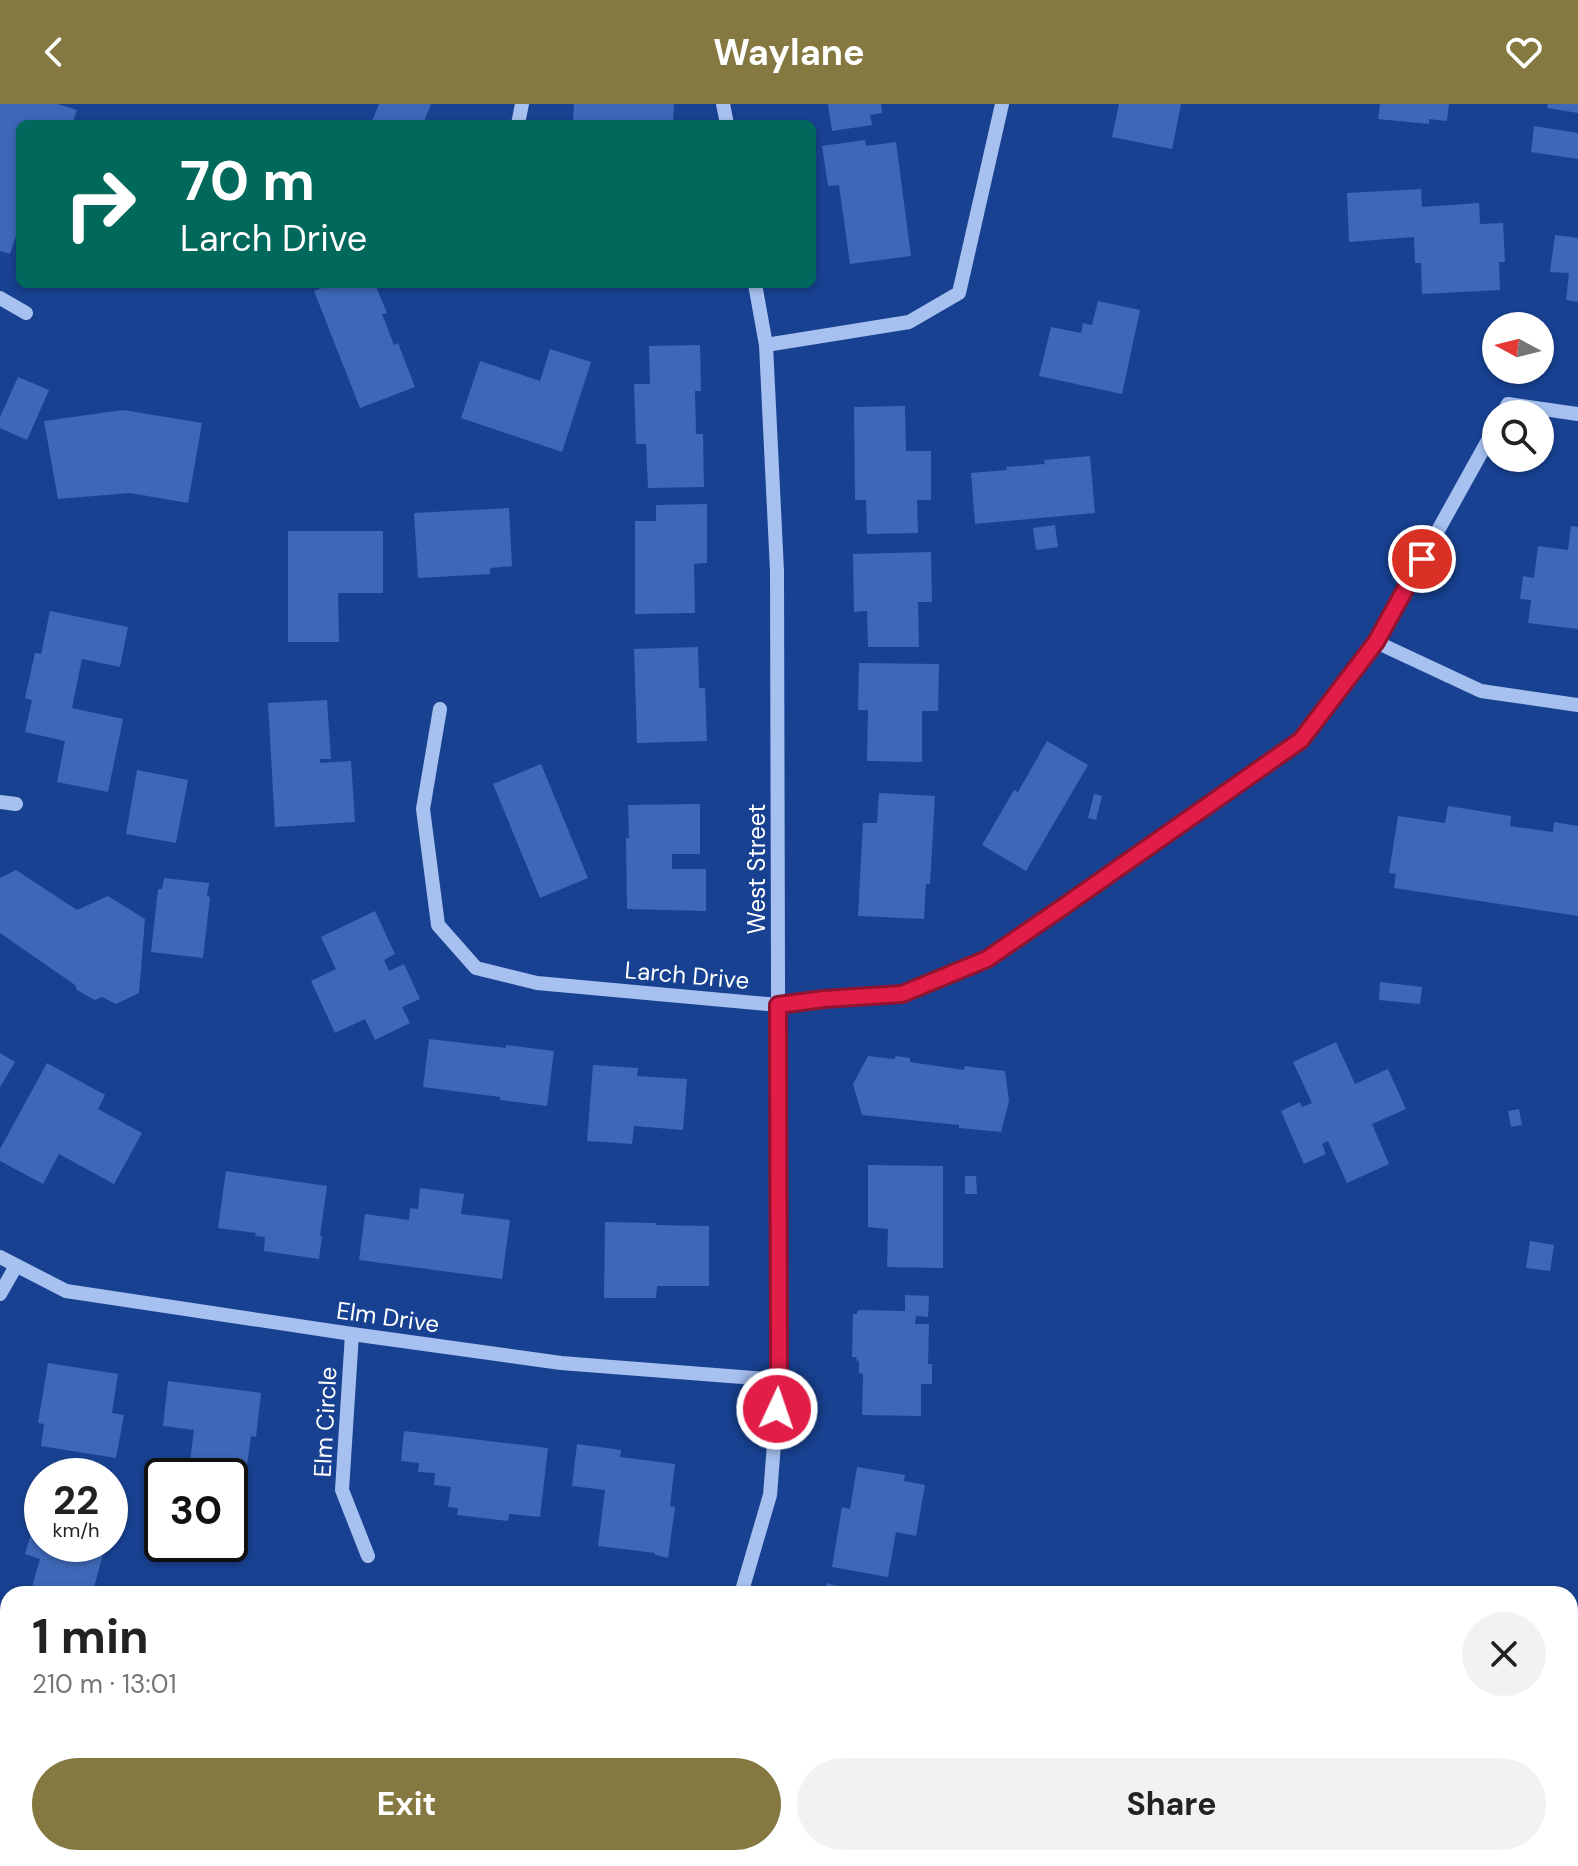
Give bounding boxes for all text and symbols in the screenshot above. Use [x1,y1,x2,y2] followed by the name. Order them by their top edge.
[713,29,865,76] text: Waylane
[32,30,76,74] icon: back
[1502,30,1546,74] icon: heart
[180,144,315,217] text: 70 m
[48,152,152,256] icon: right
[180,215,367,262] text: Larch Drive
[1482,312,1554,384] north arrow
[1482,312,1554,472] map controls
[1482,400,1554,472] button: search
[1388,525,1456,593] pin
[1400,537,1444,581] icon: arrive
[741,804,772,934] street label: West Street
[623,954,751,996] street label: Larch Drive
[335,1294,441,1340] street label: Elm Drive
[307,1366,343,1478] street label: Elm Circle
[735,1367,819,1451] position arrow
[144,1458,248,1562] speed limit sign: 30
[53,1474,99,1526] text: 22
[52,1517,100,1543] text: km/h
[32,1605,149,1668] text: 1 min
[1462,1612,1546,1696] button: close
[32,1667,177,1701] text: 210 m · 13:01
[32,1758,781,1850] button: Exit
[797,1758,1546,1850] button: Share

